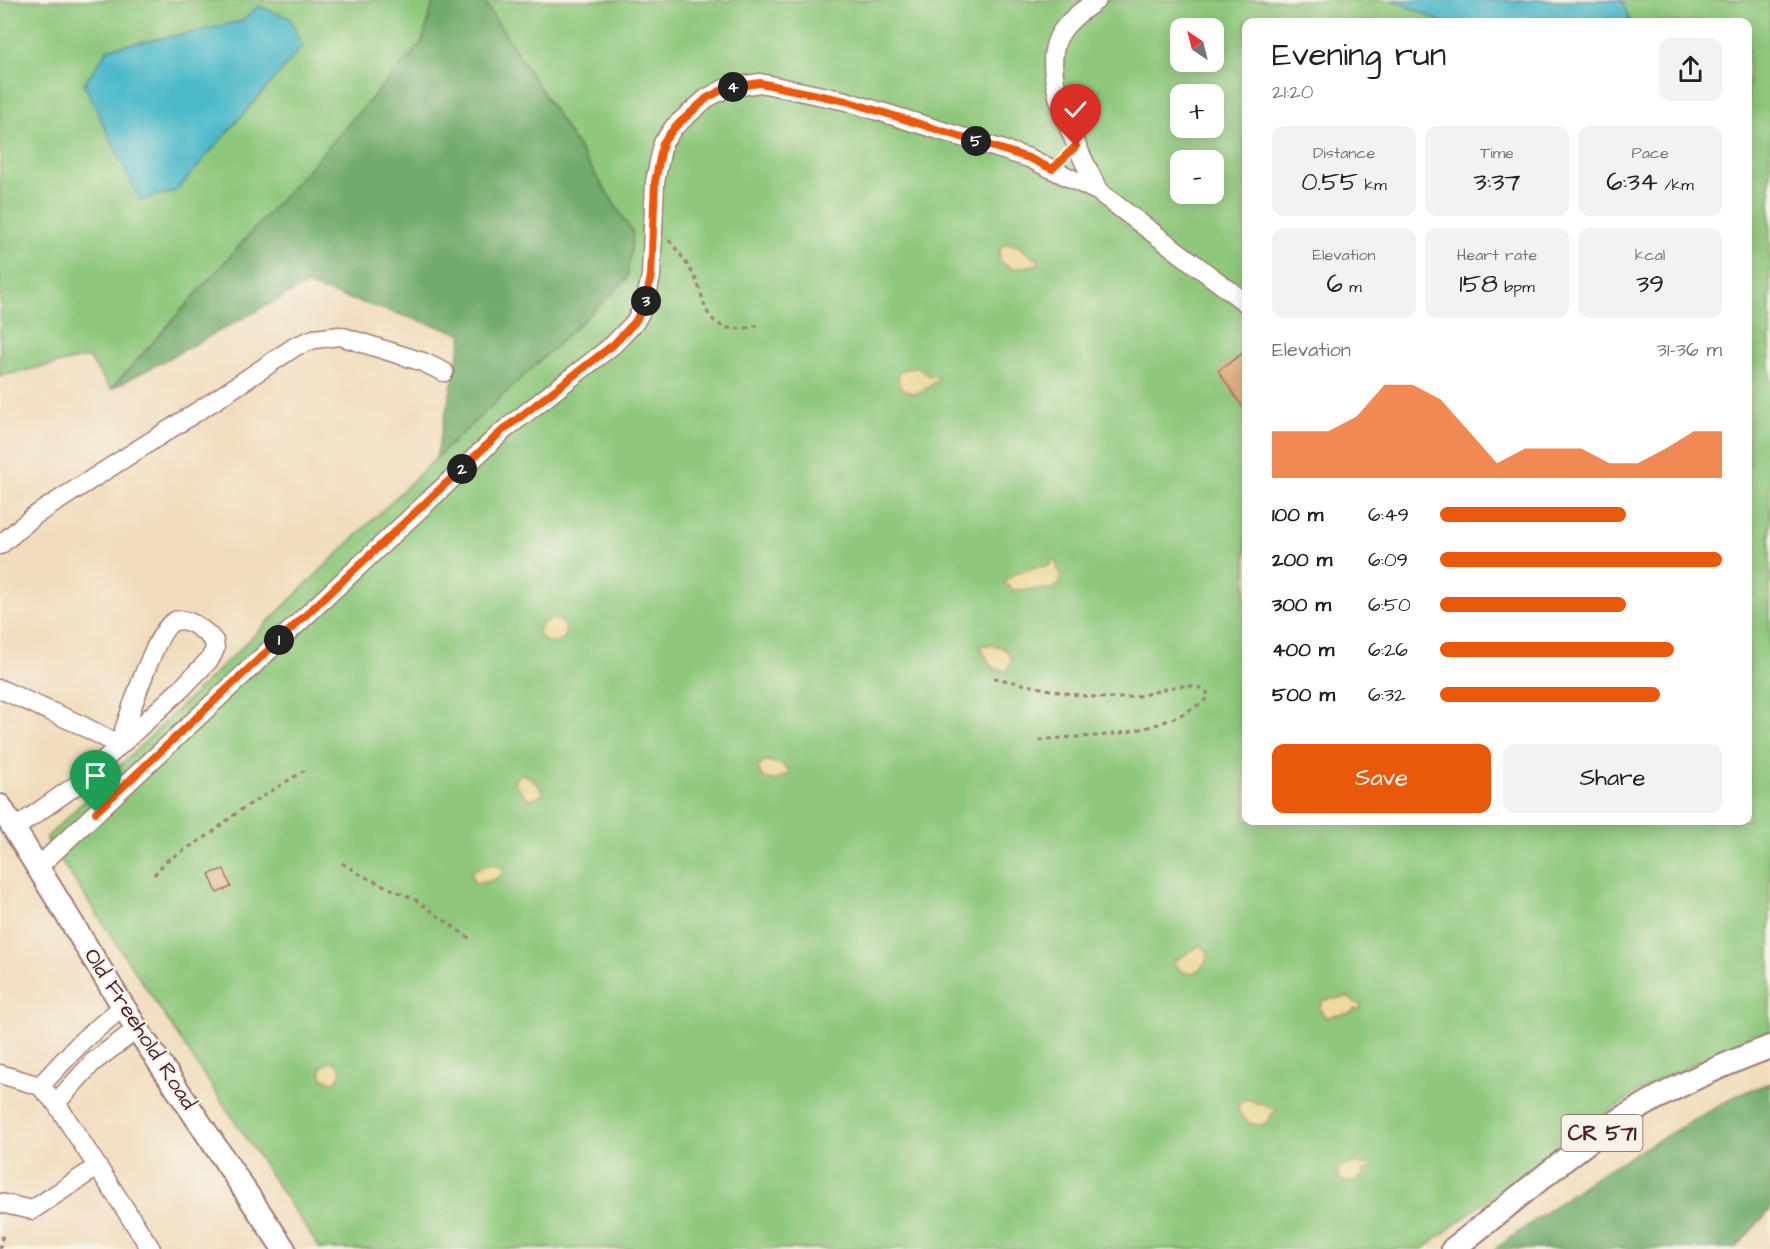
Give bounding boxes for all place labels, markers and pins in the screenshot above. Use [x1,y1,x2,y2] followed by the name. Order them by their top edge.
[718,72,748,102] pin: 4
[1050,84,1101,146] pin
[961,126,991,156] pin: 5
[631,286,661,316] pin: 3
[447,454,477,484] pin: 2
[264,625,294,655] pin: 1
[70,750,121,812] pin

